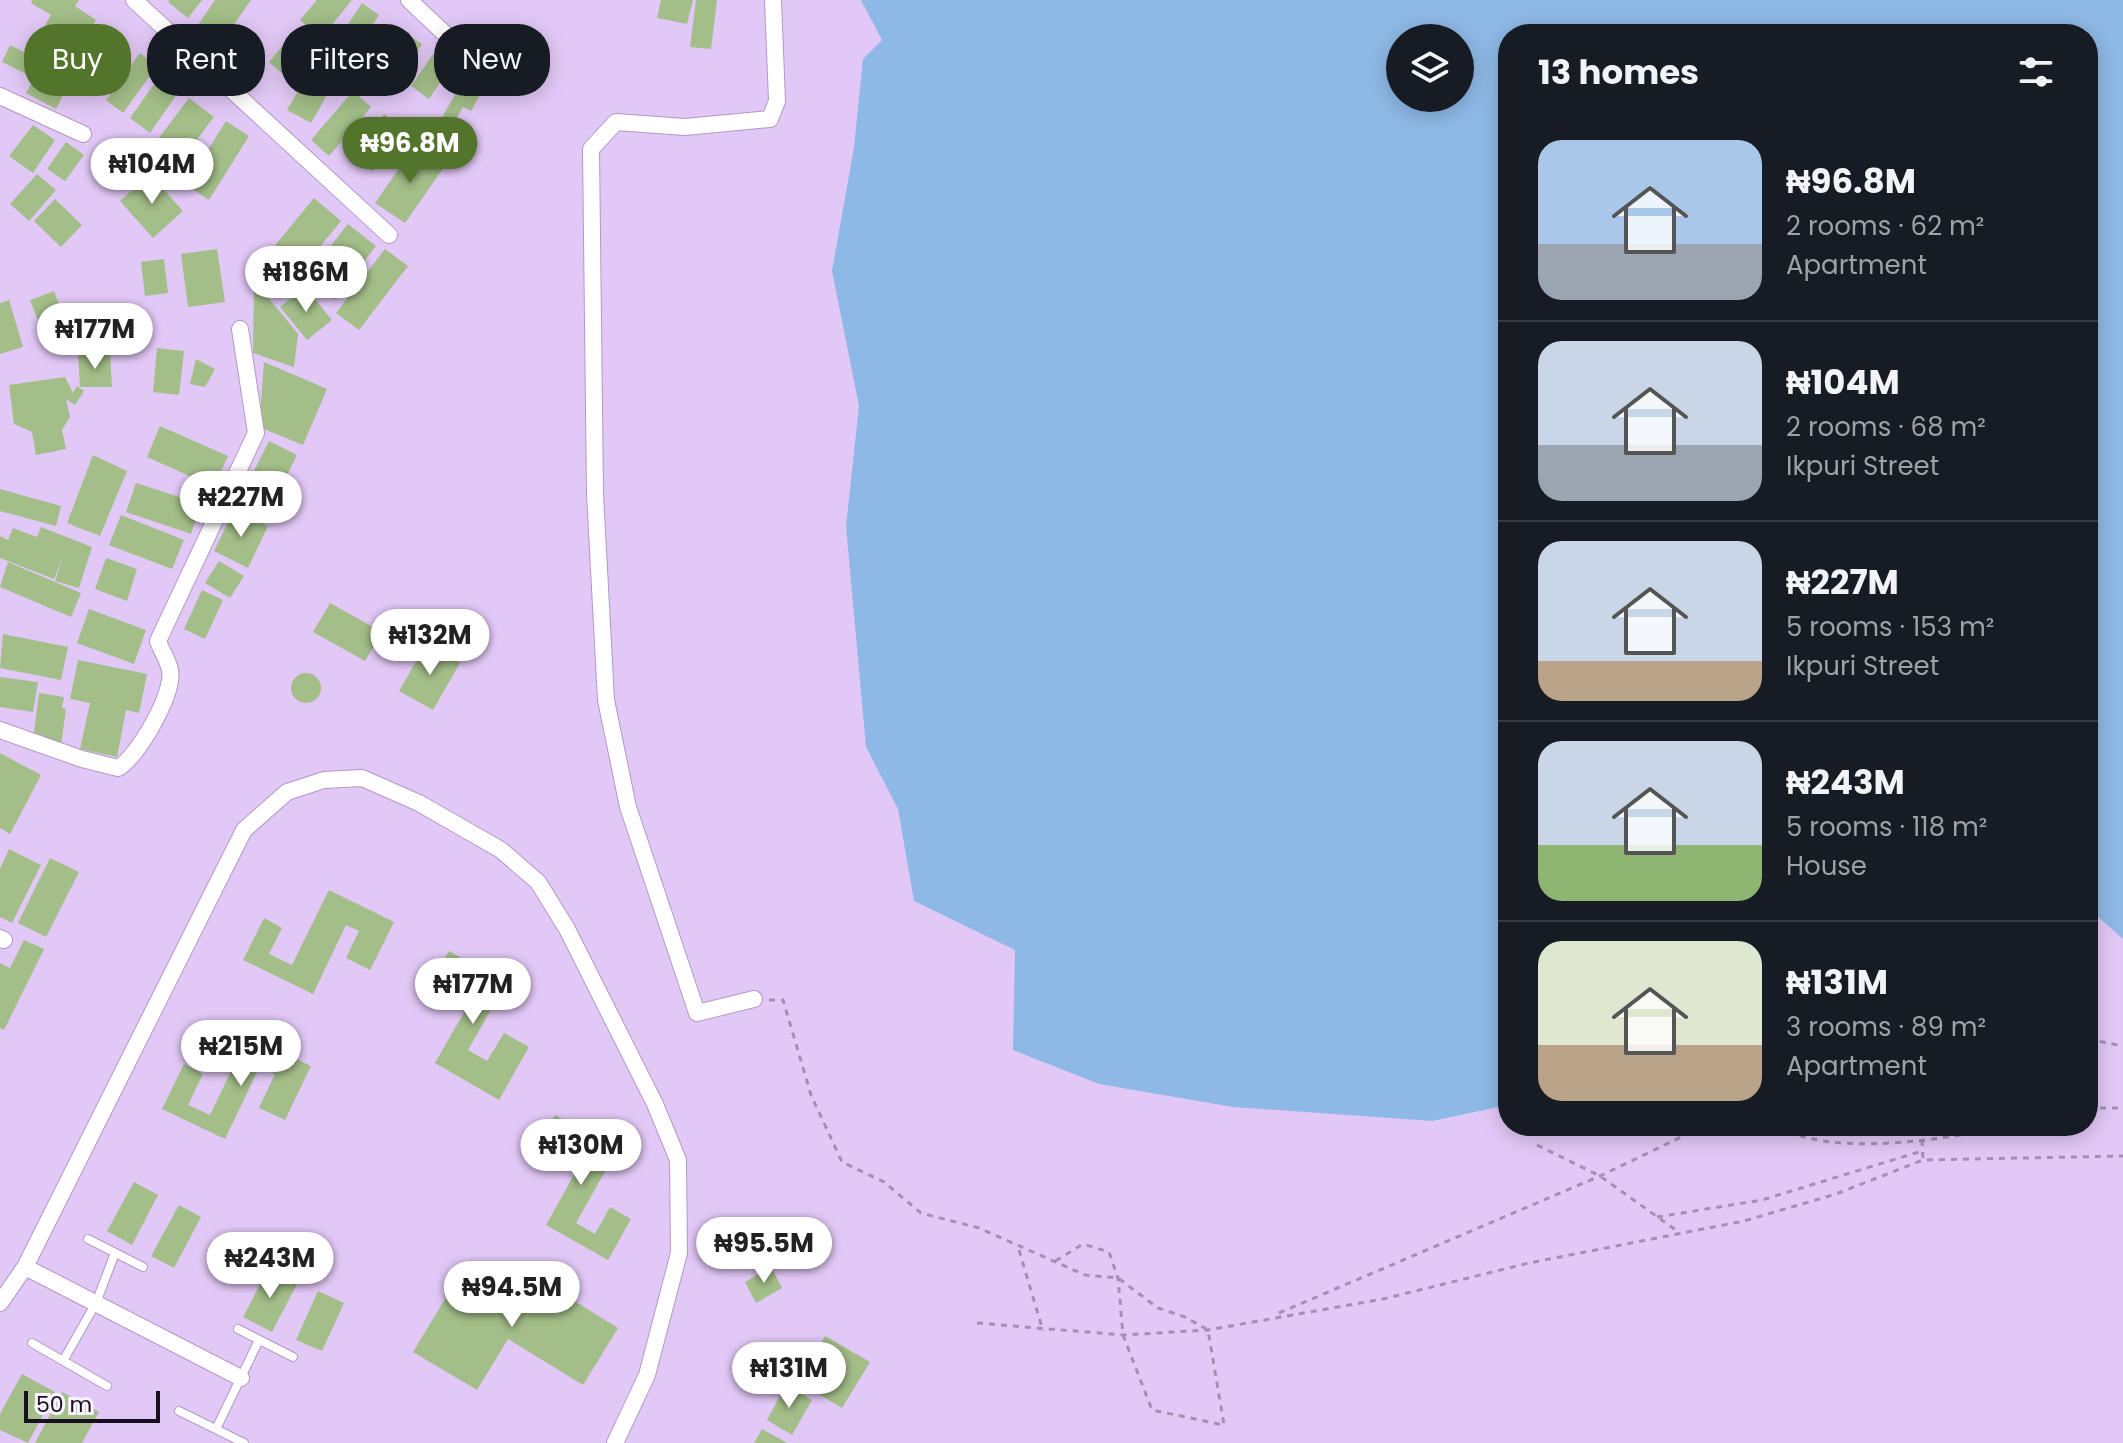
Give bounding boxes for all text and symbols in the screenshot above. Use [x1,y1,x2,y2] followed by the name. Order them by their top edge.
[24,24,131,96] chip: Buy
[147,24,265,96] chip: Rent
[281,24,418,96] chip: Filters
[434,24,550,96] chip: New
[1386,24,1474,112] map controls
[1386,24,1474,112] button: layers
[1538,48,1699,96] text: 13 homes
[2014,50,2058,94] icon: filters
[345,117,475,185] pin: ₦96.8M
[360,125,460,161] text: ₦96.8M
[96,138,208,206] pin: ₦104M
[109,146,195,182] text: ₦104M
[1786,157,1916,205] text: ₦96.8M
[1602,172,1698,268] icon: home
[1786,208,1984,244] text: 2 rooms · 62 m²
[250,246,362,314] pin: ₦186M
[1786,247,1927,283] text: Apartment
[263,254,349,290] text: ₦186M
[39,303,151,371] pin: ₦177M
[55,311,135,347] text: ₦177M
[1786,358,1900,406] text: ₦104M
[1602,373,1698,469] icon: home
[1786,409,1986,445] text: 2 rooms · 68 m²
[1786,448,1939,484] text: Ikpuri Street
[185,471,297,539] pin: ₦227M
[198,479,284,515] text: ₦227M
[1786,558,1899,606] text: ₦227M
[1602,573,1698,669] icon: home
[374,609,486,677] pin: ₦132M
[1786,609,1994,645] text: 5 rooms · 153 m²
[389,617,472,653] text: ₦132M
[1786,648,1939,684] text: Ikpuri Street
[1786,758,1905,806] text: ₦243M
[1602,773,1698,869] icon: home
[1786,809,1987,845] text: 5 rooms · 118 m²
[1786,848,1867,884] text: House
[417,958,529,1026] pin: ₦177M
[1786,958,1888,1006] text: ₦131M
[433,966,513,1002] text: ₦177M
[1602,973,1698,1069] icon: home
[1786,1009,1986,1045] text: 3 rooms · 89 m²
[185,1020,297,1088] pin: ₦215M
[199,1028,283,1064] text: ₦215M
[1786,1048,1927,1084] text: Apartment
[525,1119,637,1187] pin: ₦130M
[538,1127,624,1163] text: ₦130M
[699,1217,829,1285] pin: ₦95.5M
[714,1225,814,1261] text: ₦95.5M
[214,1232,326,1300] pin: ₦243M
[225,1240,315,1276] text: ₦243M
[447,1261,577,1329] pin: ₦94.5M
[462,1269,562,1305] text: ₦94.5M
[733,1342,845,1410] pin: ₦131M
[750,1350,828,1386] text: ₦131M
[24,1387,160,1423] scale bar
[36,1389,92,1420] text: 50 m

